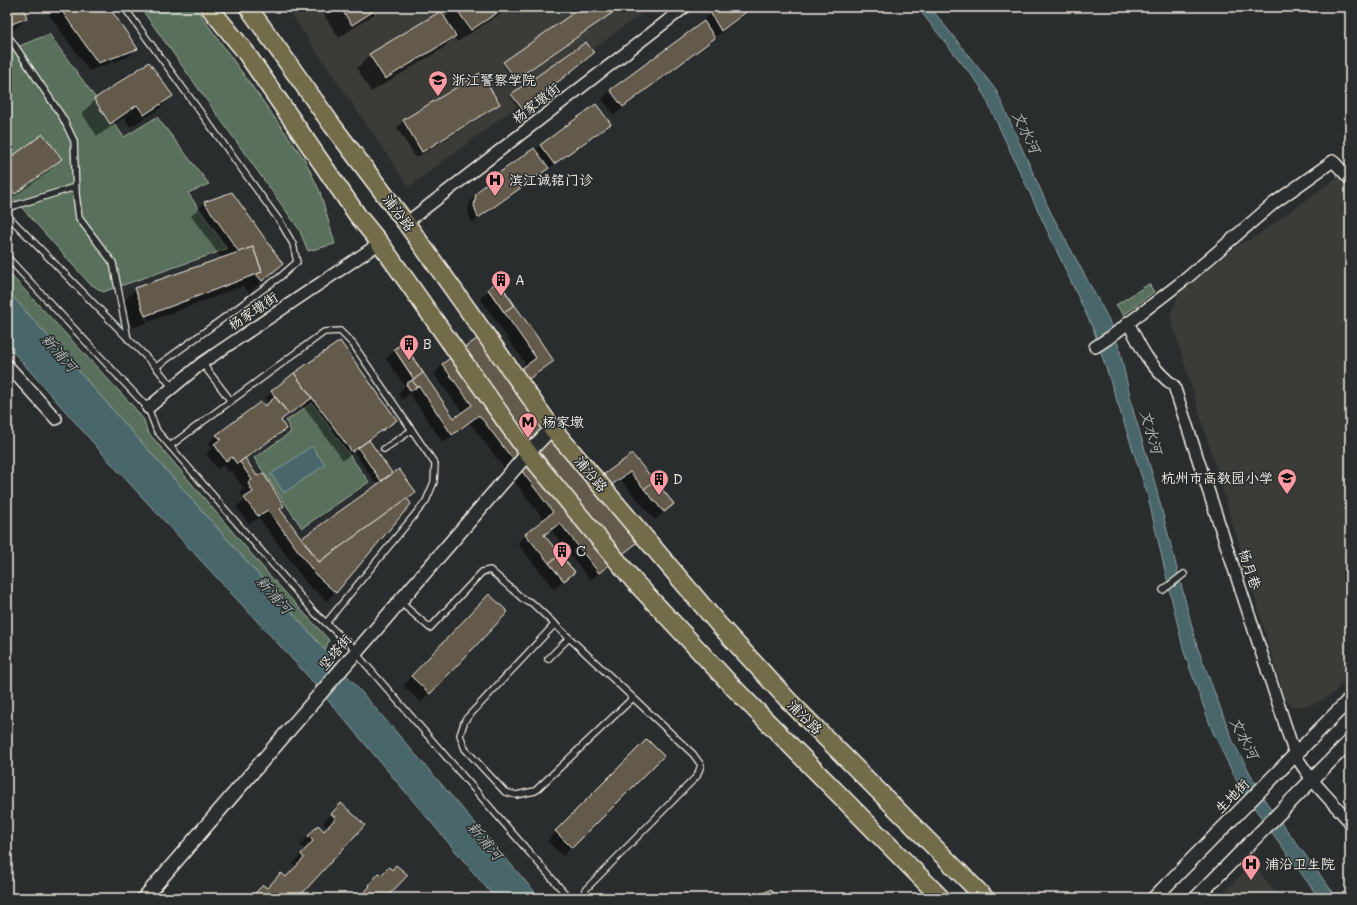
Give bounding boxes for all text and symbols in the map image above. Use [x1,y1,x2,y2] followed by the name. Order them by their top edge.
[427,69,449,97] school or university icon: 浙江警察学院
[452,70,536,89] place label: 浙江警察学院
[508,78,564,127] street label: 杨家墩街
[1008,107,1047,159] water label: 文水河
[484,169,506,197] hospital icon: 滨江诚铭门诊
[509,170,593,189] place label: 滨江诚铭门诊
[379,190,420,235] street label: 浦沿路
[490,269,512,297] building icon: A
[515,270,525,289] place label: A
[224,287,281,334] street label: 杨家墩街
[37,329,84,378] water label: 新浦河
[398,333,420,361] building icon: B
[423,334,432,353] place label: B
[1136,407,1169,459] water label: 文水河
[517,411,539,439] metro station icon: 杨家墩
[542,412,584,431] place label: 杨家墩
[571,451,612,496] street label: 浦沿路
[1276,467,1298,495] school or university icon: 杭州市高教园小学
[648,468,670,496] building icon: D
[1161,468,1273,487] place label: 杭州市高教园小学
[673,469,683,488] place label: D
[551,540,573,568] building icon: C
[576,541,586,560] place label: C
[1235,546,1266,593] street label: 杨月巷
[252,571,299,620] water label: 新浦河
[314,630,356,674] street label: 坚塔街
[784,695,827,738] street label: 浦沿路
[1226,713,1265,765] water label: 文水河
[1210,774,1253,817] street label: 生地街
[464,817,510,866] water label: 新浦河
[1240,853,1262,881] hospital icon: 浦沿卫生院
[1265,854,1335,873] place label: 浦沿卫生院

